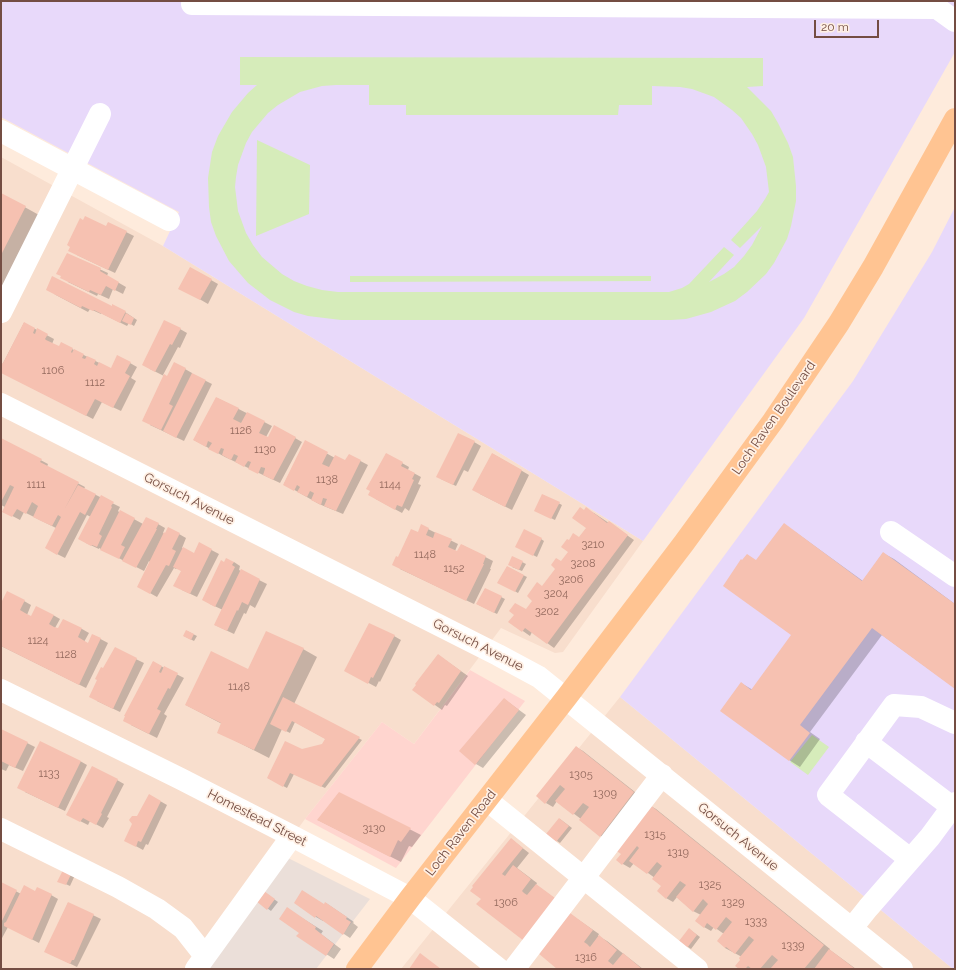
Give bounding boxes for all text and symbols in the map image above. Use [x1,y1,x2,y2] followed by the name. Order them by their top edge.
[816,12,881,38] scale bar
[821,20,849,34] text: 20 m
[729,358,819,478] street label: Loch Raven Boulevard
[42,364,64,378] house number: 1106
[85,376,105,390] house number: 1112
[230,424,252,438] house number: 1126
[254,443,276,457] house number: 1130
[141,470,237,528] street label: Gorsuch Avenue
[316,473,338,487] house number: 1138
[27,478,45,492] house number: 1111
[379,478,401,492] house number: 1144
[581,538,605,552] house number: 3210
[414,548,436,562] house number: 1148
[571,557,595,571] house number: 3208
[443,562,465,576] house number: 1152
[559,573,583,587] house number: 3206
[544,587,568,601] house number: 3204
[535,605,559,619] house number: 3202
[430,616,526,674] street label: Gorsuch Avenue
[27,634,49,648] house number: 1124
[55,648,77,662] house number: 1128
[228,680,250,694] house number: 1148
[38,767,60,781] house number: 1133
[569,768,593,782] house number: 1305
[205,786,309,850] street label: Homestead Street
[423,787,499,879] street label: Loch Raven Road
[593,787,617,801] house number: 1309
[695,800,781,874] street label: Gorsuch Avenue
[362,822,386,836] house number: 3130
[644,828,666,842] house number: 1315
[667,846,689,860] house number: 1319
[699,878,721,892] house number: 1325
[494,896,518,910] house number: 1306
[722,896,744,910] house number: 1329
[745,915,767,929] house number: 1333
[782,939,804,953] house number: 1339
[575,951,597,965] house number: 1316

